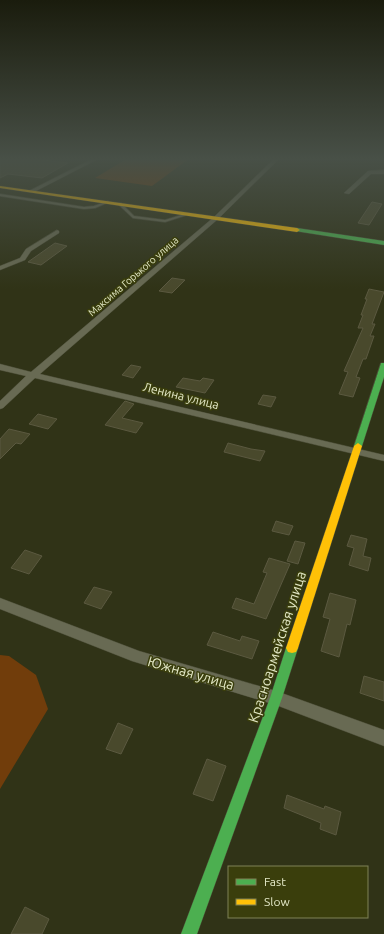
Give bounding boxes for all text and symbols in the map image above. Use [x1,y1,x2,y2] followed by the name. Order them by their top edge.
[86,234,180,318] street label: Максима Горького улица
[142,380,220,411] street label: Ленина улица
[245,569,309,725] street label: Красноармейская улица
[146,653,236,693] street label: Южная улица
[228,866,368,918] legend
[264,875,286,888] text: Fast
[264,895,290,908] text: Slow

